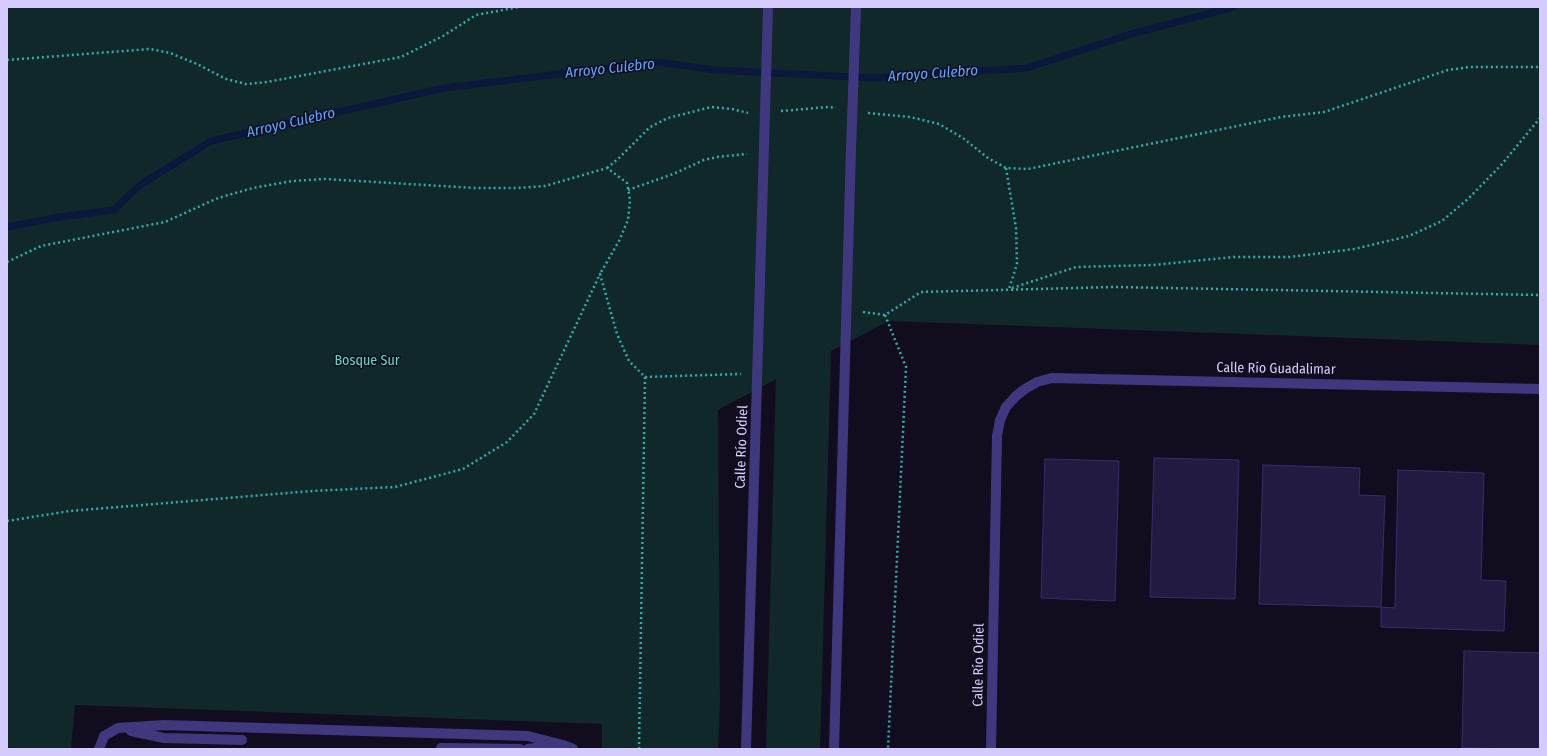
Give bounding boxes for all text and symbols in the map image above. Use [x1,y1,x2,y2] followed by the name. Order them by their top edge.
[564,55,656,83] water label: Arroyo Culebro
[887,62,979,86] water label: Arroyo Culebro
[245,104,337,142] water label: Arroyo Culebro
[334,353,400,369] park label: Bosque Sur
[1216,360,1336,378] street label: Calle Río Guadalimar
[732,405,752,489] street label: Calle Río Odiel
[970,623,988,707] street label: Calle Río Odiel

